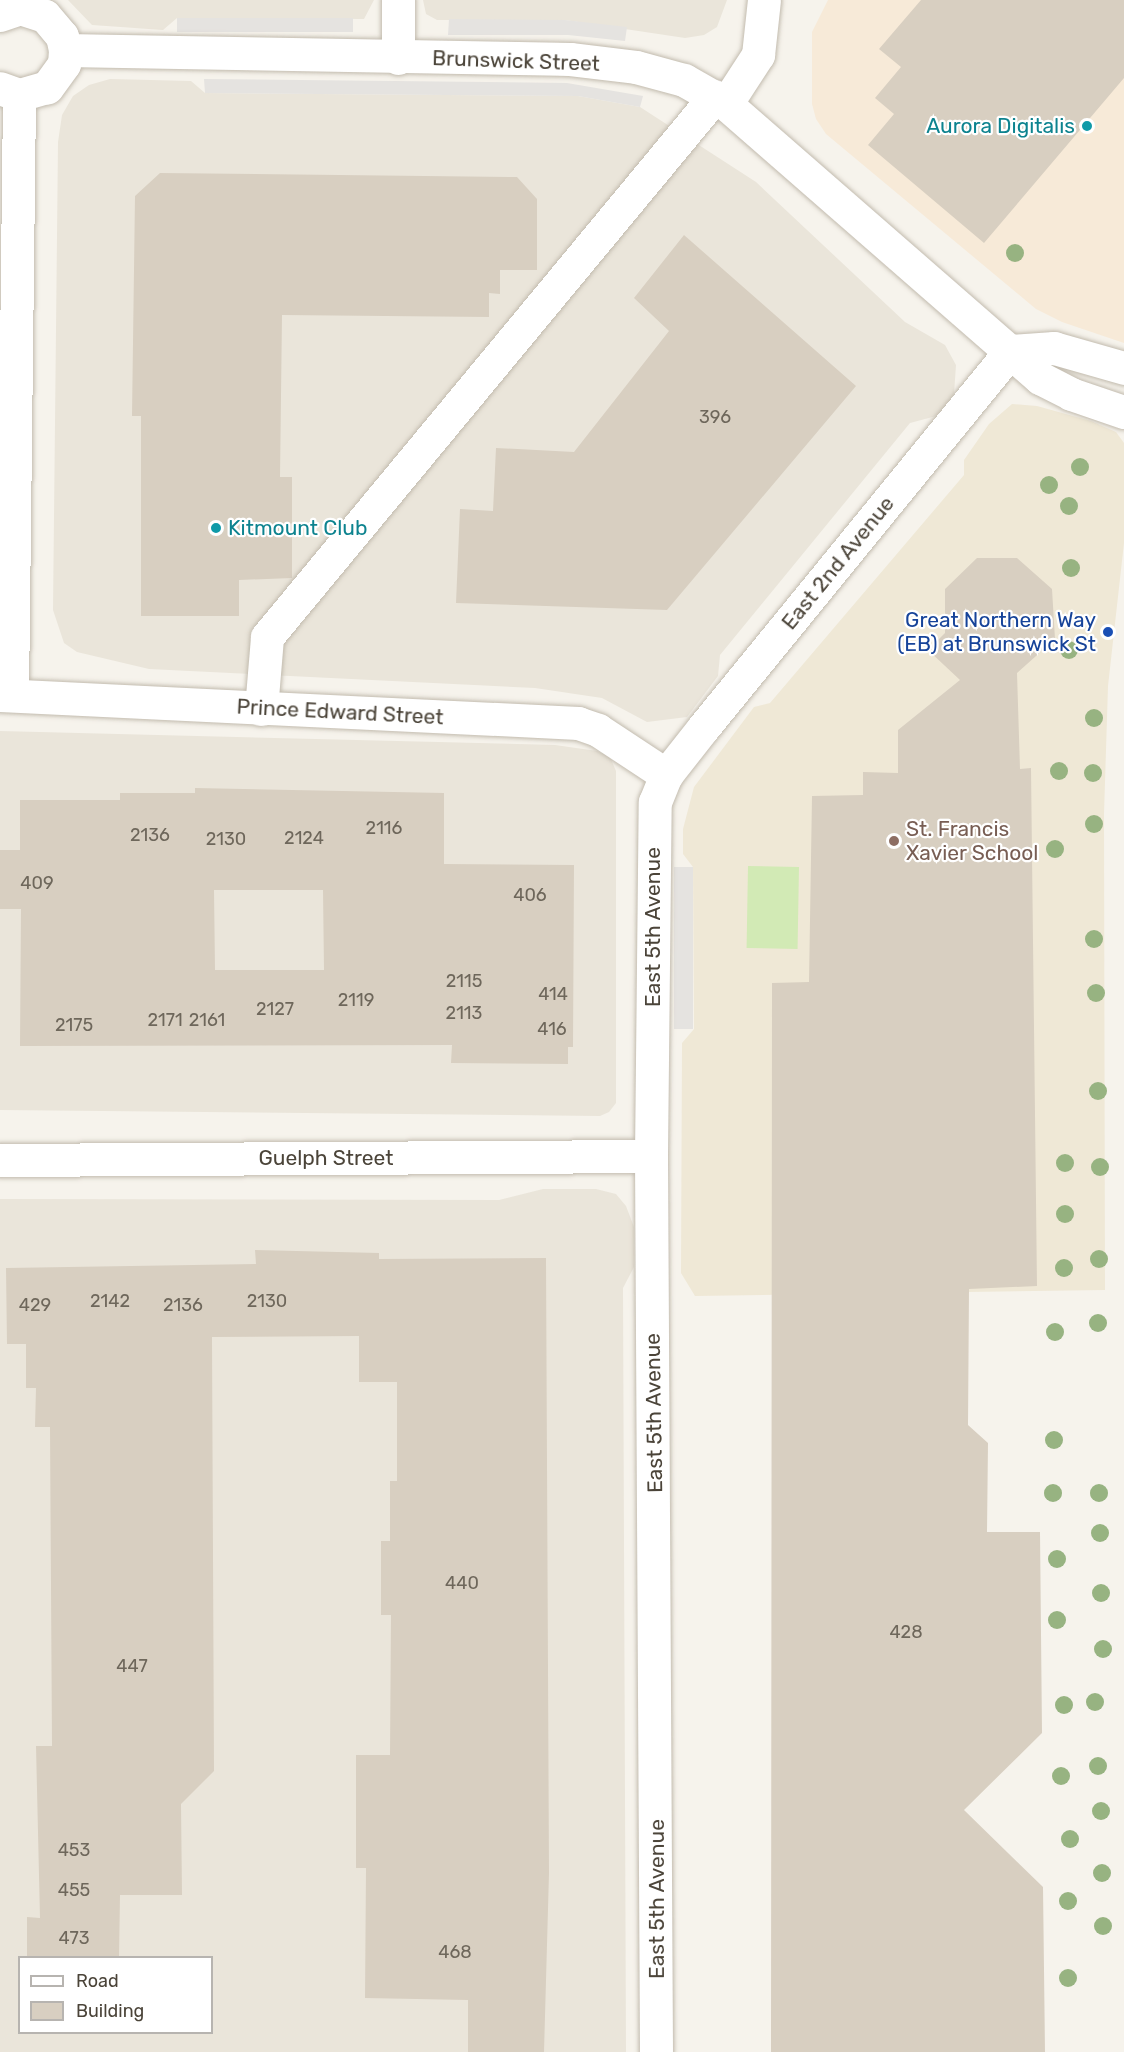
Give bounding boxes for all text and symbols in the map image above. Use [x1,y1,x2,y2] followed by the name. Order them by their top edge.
[432,45,600,77] street label: Brunswick Street
[926,113,1075,139] place label: Aurora Digitalis
[1080,119,1094,133] marker: Aurora Digitalis
[699,406,731,428] house number: 396
[776,491,900,635] street label: East 2nd Avenue
[228,515,367,541] place label: Kitmount Club
[209,521,223,535] marker: Kitmount Club
[897,607,1096,657] place label: Great Northern Way (EB) at Brunswick St
[1101,625,1115,639] marker: Great Northern Way (EB) at Brunswick St
[236,694,444,730] street label: Prince Edward Street
[906,816,1039,866] place label: St. Francis Xavier School
[366,817,402,839] house number: 2116
[130,824,170,846] house number: 2136
[284,827,324,849] house number: 2124
[206,828,246,850] house number: 2130
[887,834,901,848] marker: St. Francis Xavier School
[640,847,666,1007] street label: East 5th Avenue
[20,872,54,894] house number: 409
[513,884,547,906] house number: 406
[446,970,482,992] house number: 2115
[538,983,568,1005] house number: 414
[338,989,374,1011] house number: 2119
[256,998,294,1020] house number: 2127
[446,1002,482,1024] house number: 2113
[147,1009,183,1031] house number: 2171
[189,1009,225,1031] house number: 2161
[55,1014,93,1036] house number: 2175
[537,1018,567,1040] house number: 416
[259,1145,393,1171] street label: Guelph Street
[90,1290,130,1312] house number: 2142
[247,1290,287,1312] house number: 2130
[19,1294,51,1316] house number: 429
[163,1294,203,1316] house number: 2136
[640,1333,668,1493] street label: East 5th Avenue
[445,1572,479,1594] house number: 440
[889,1621,923,1643] house number: 428
[116,1655,148,1677] house number: 447
[644,1819,670,1979] street label: East 5th Avenue
[58,1839,90,1861] house number: 453
[58,1879,90,1901] house number: 455
[59,1927,89,1949] house number: 473
[438,1941,472,1963] house number: 468
[18,1956,213,2034] legend
[76,1970,119,1992] text: Road
[76,2000,144,2022] text: Building

